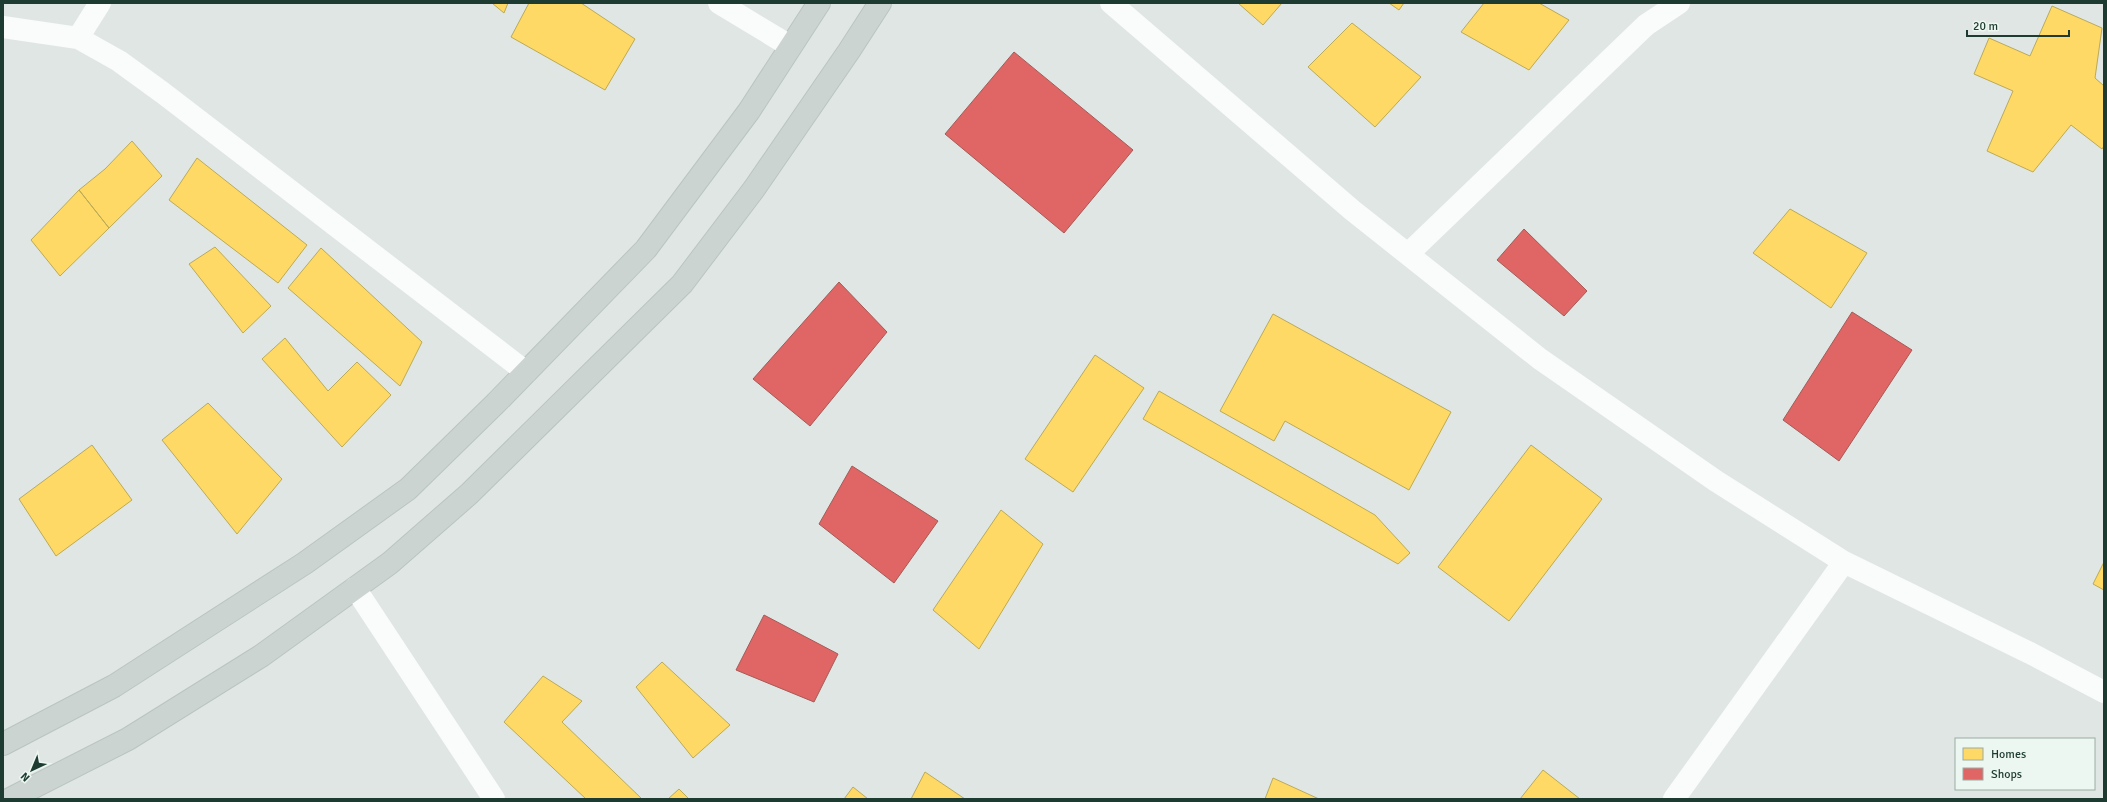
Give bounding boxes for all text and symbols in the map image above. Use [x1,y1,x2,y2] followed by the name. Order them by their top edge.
[1967,12,2069,38] scale bar
[1973,19,1998,34] text: 20 m
[1955,738,2095,790] legend
[1991,747,2026,762] text: Homes
[12,750,52,790] north arrow
[1991,767,2022,782] text: Shops
[18,769,33,784] text: N

